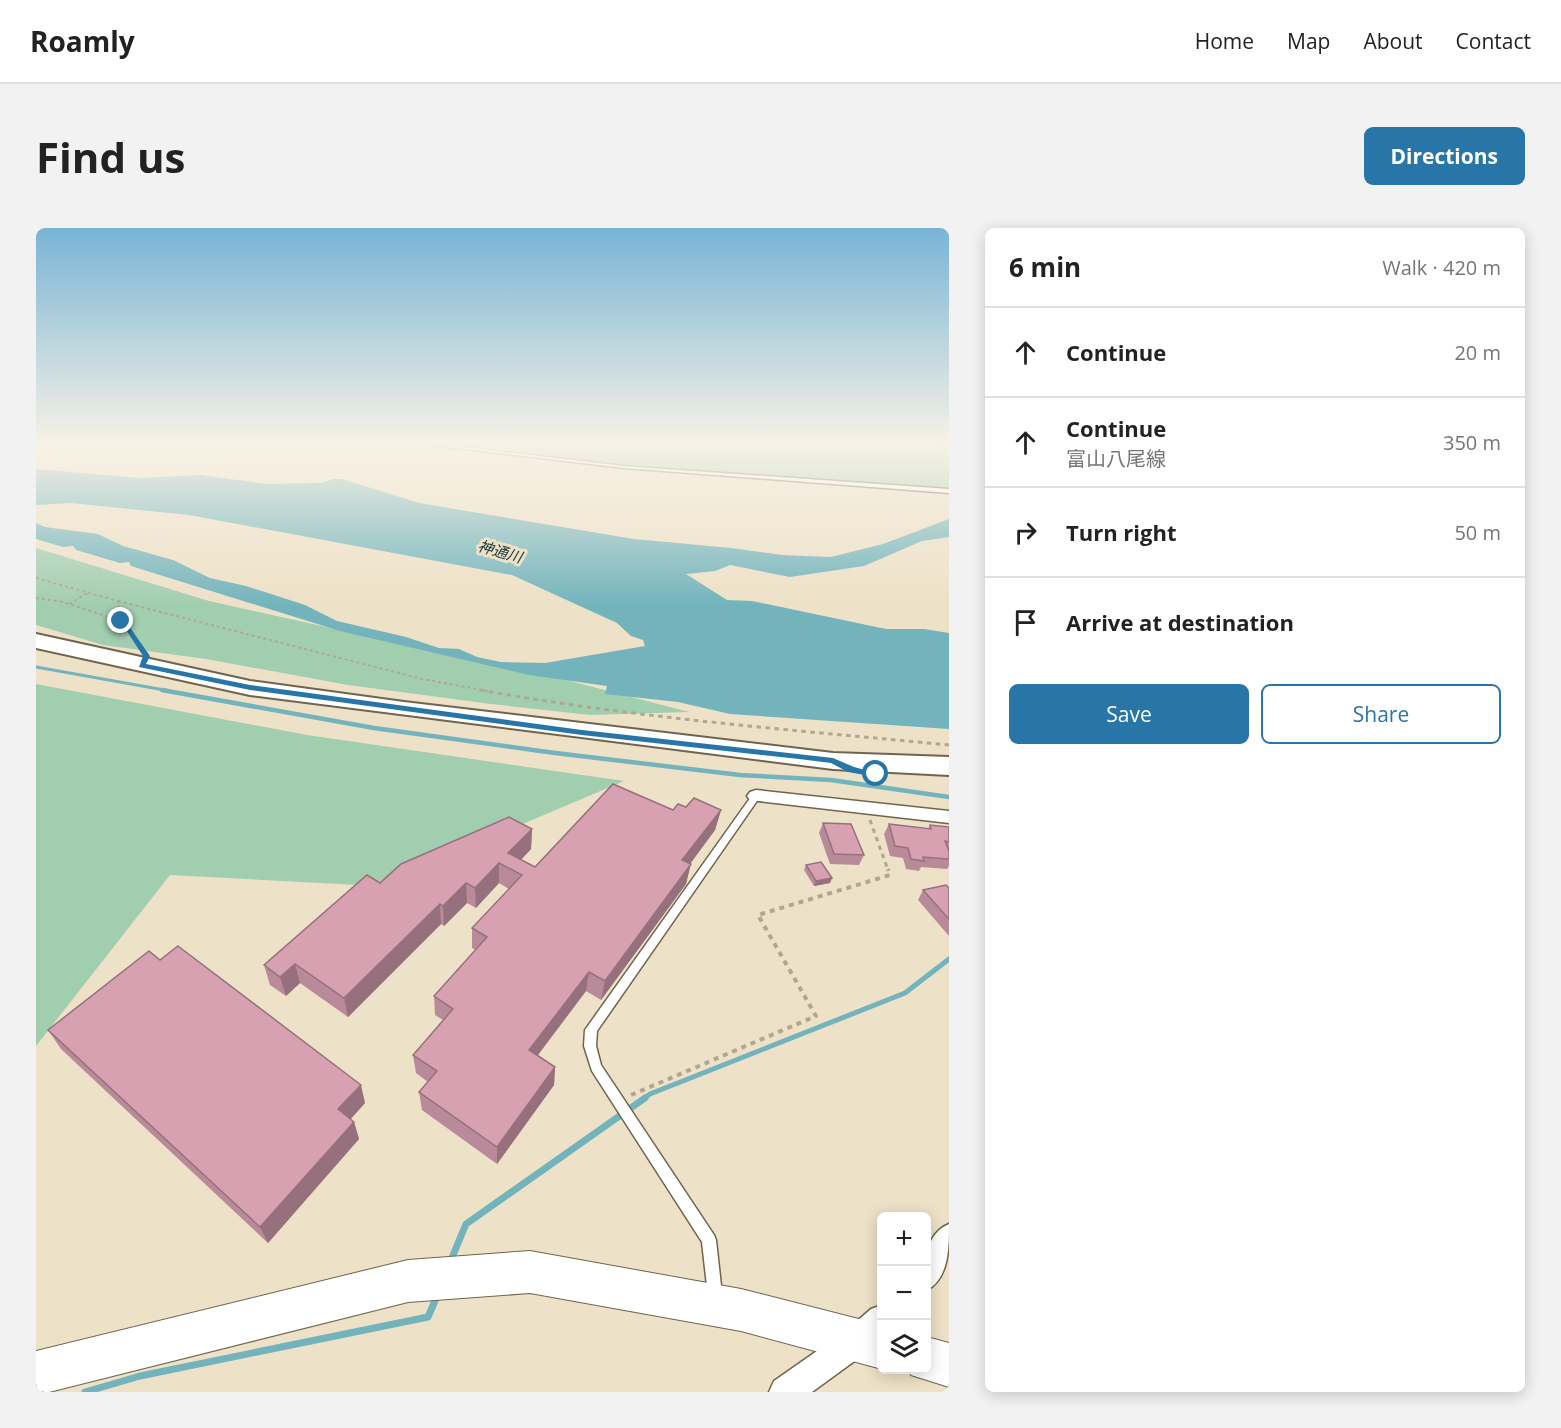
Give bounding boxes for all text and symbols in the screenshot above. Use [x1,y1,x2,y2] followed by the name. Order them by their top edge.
[30,22,135,60] text: Roamly
[1195,27,1254,55] text: Home
[1287,27,1330,55] text: Map
[1363,27,1423,55] text: About
[1456,27,1531,55] text: Contact
[1364,127,1525,185] button: Directions
[36,128,185,185] text: Find us
[1009,249,1081,285] text: 6 min
[1382,254,1501,281] text: Walk · 420 m
[1009,336,1042,369] icon: ahead
[1066,337,1166,367] text: Continue
[1454,339,1501,366] text: 20 m
[1066,413,1166,443] text: Continue
[1009,426,1042,459] icon: ahead
[1443,429,1501,456] text: 350 m
[1066,445,1166,472] text: 富山八尾線
[1009,516,1042,549] icon: right
[1066,517,1177,547] text: Turn right
[1454,519,1501,546] text: 50 m
[476,535,527,567] water label: 神通川
[1009,606,1042,639] icon: arrive
[107,607,133,633] route end
[1066,607,1294,637] text: Arrive at destination
[1009,684,1249,744] button: Save
[1261,684,1501,744] button: Share
[862,760,888,786] route start
[877,1212,931,1374] map controls
[877,1212,931,1266] button: +
[877,1266,931,1320] button: −
[877,1320,931,1374] button: layers

